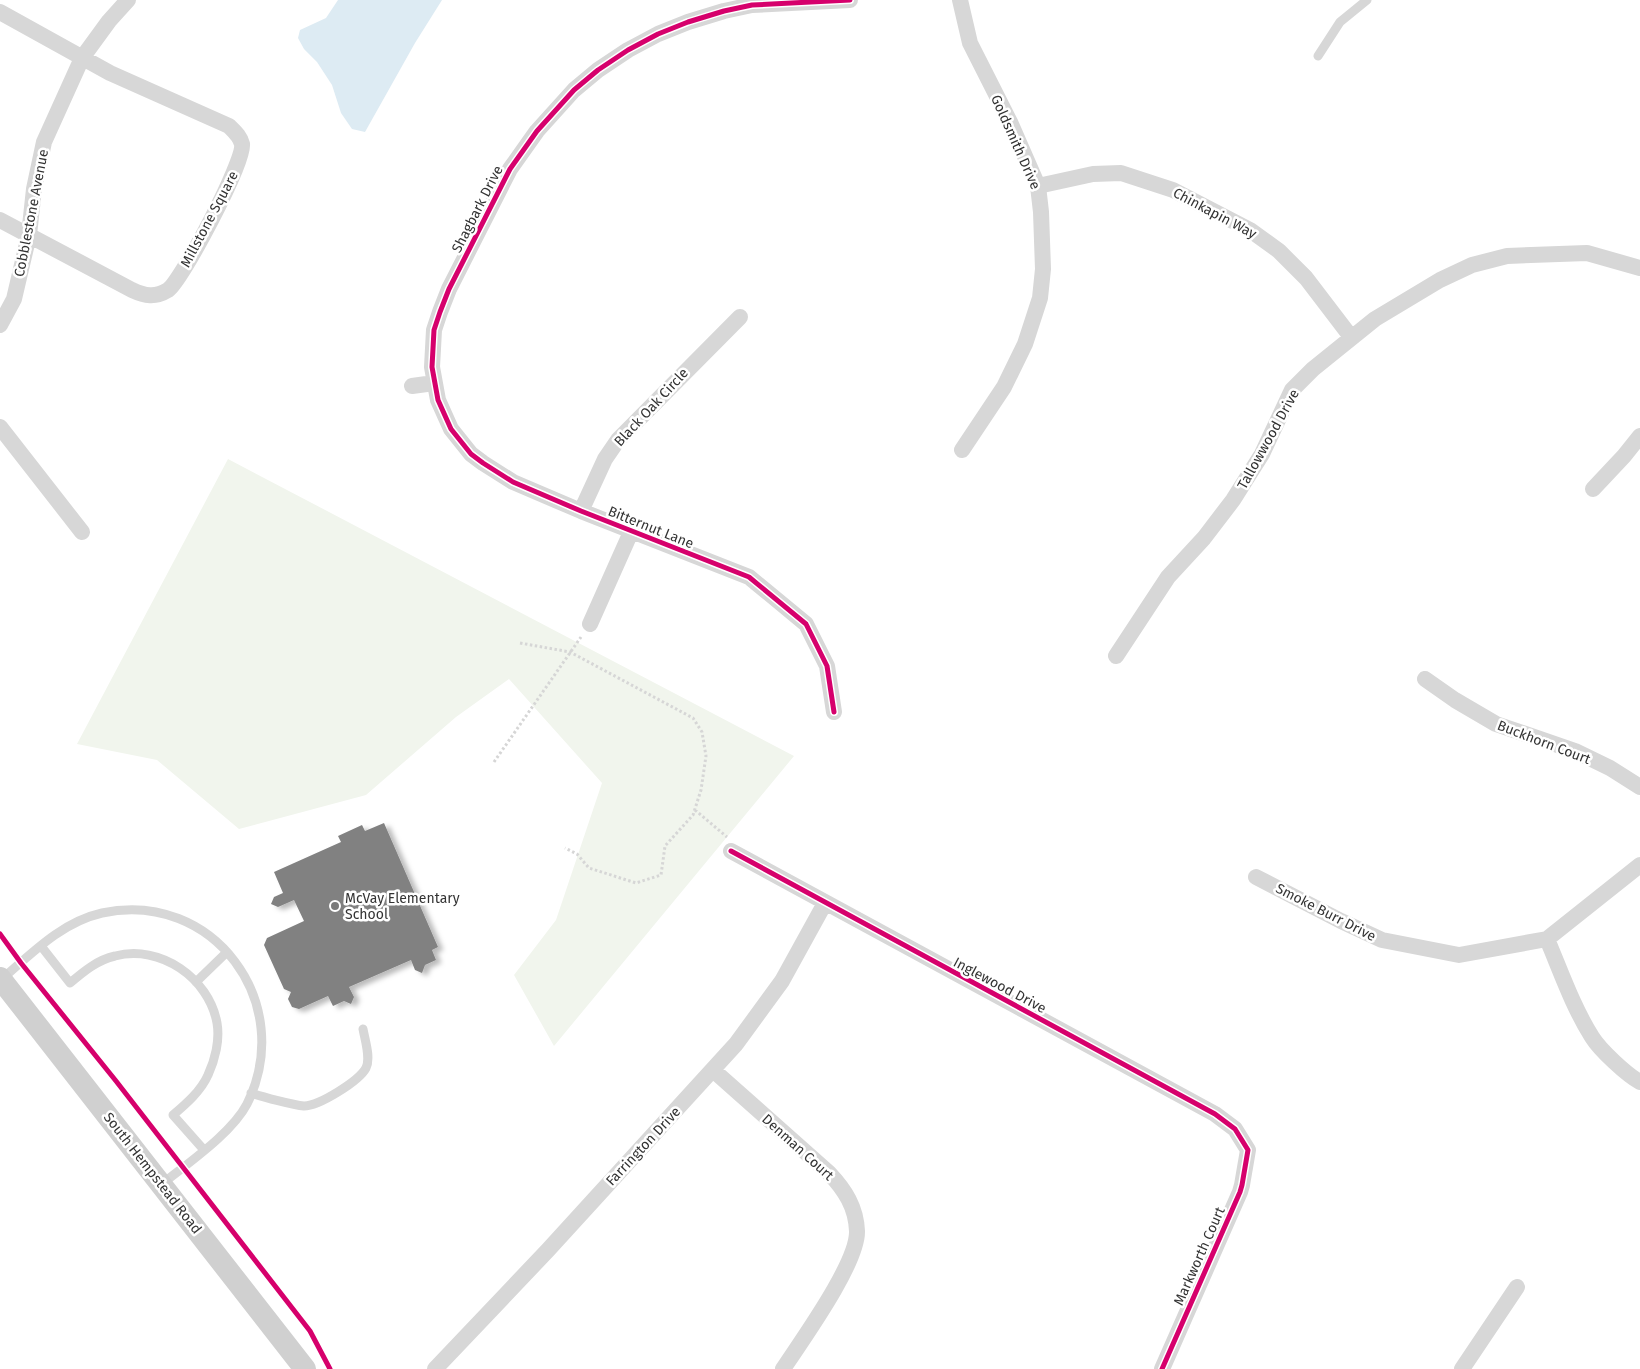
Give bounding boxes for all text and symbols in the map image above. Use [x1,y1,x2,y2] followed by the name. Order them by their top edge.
[987,92,1044,192] street label: Goldsmith Drive
[11,148,52,278] street label: Cobblestone Avenue
[448,163,507,256] street label: Shagbark Drive
[177,168,242,270] street label: Millstone Square
[1170,184,1260,243] street label: Chinkapin Way
[611,365,692,450] street label: Black Oak Circle
[1234,386,1303,492] street label: Tallowwood Drive
[606,503,696,552] street label: Bitternut Lane
[1495,717,1594,768] street label: Buckhorn Court
[1273,880,1379,945] street label: Smoke Burr Drive
[345,890,460,923] place label: McVay Elementary School
[329,900,341,912] marker: McVay Elementary School
[950,954,1049,1017] street label: Inglewood Drive
[602,1103,684,1189] street label: Farrington Drive
[100,1109,205,1237] street label: South Hempstead Road
[758,1111,838,1185] street label: Denman Court
[1170,1203,1229,1308] street label: Markworth Court

